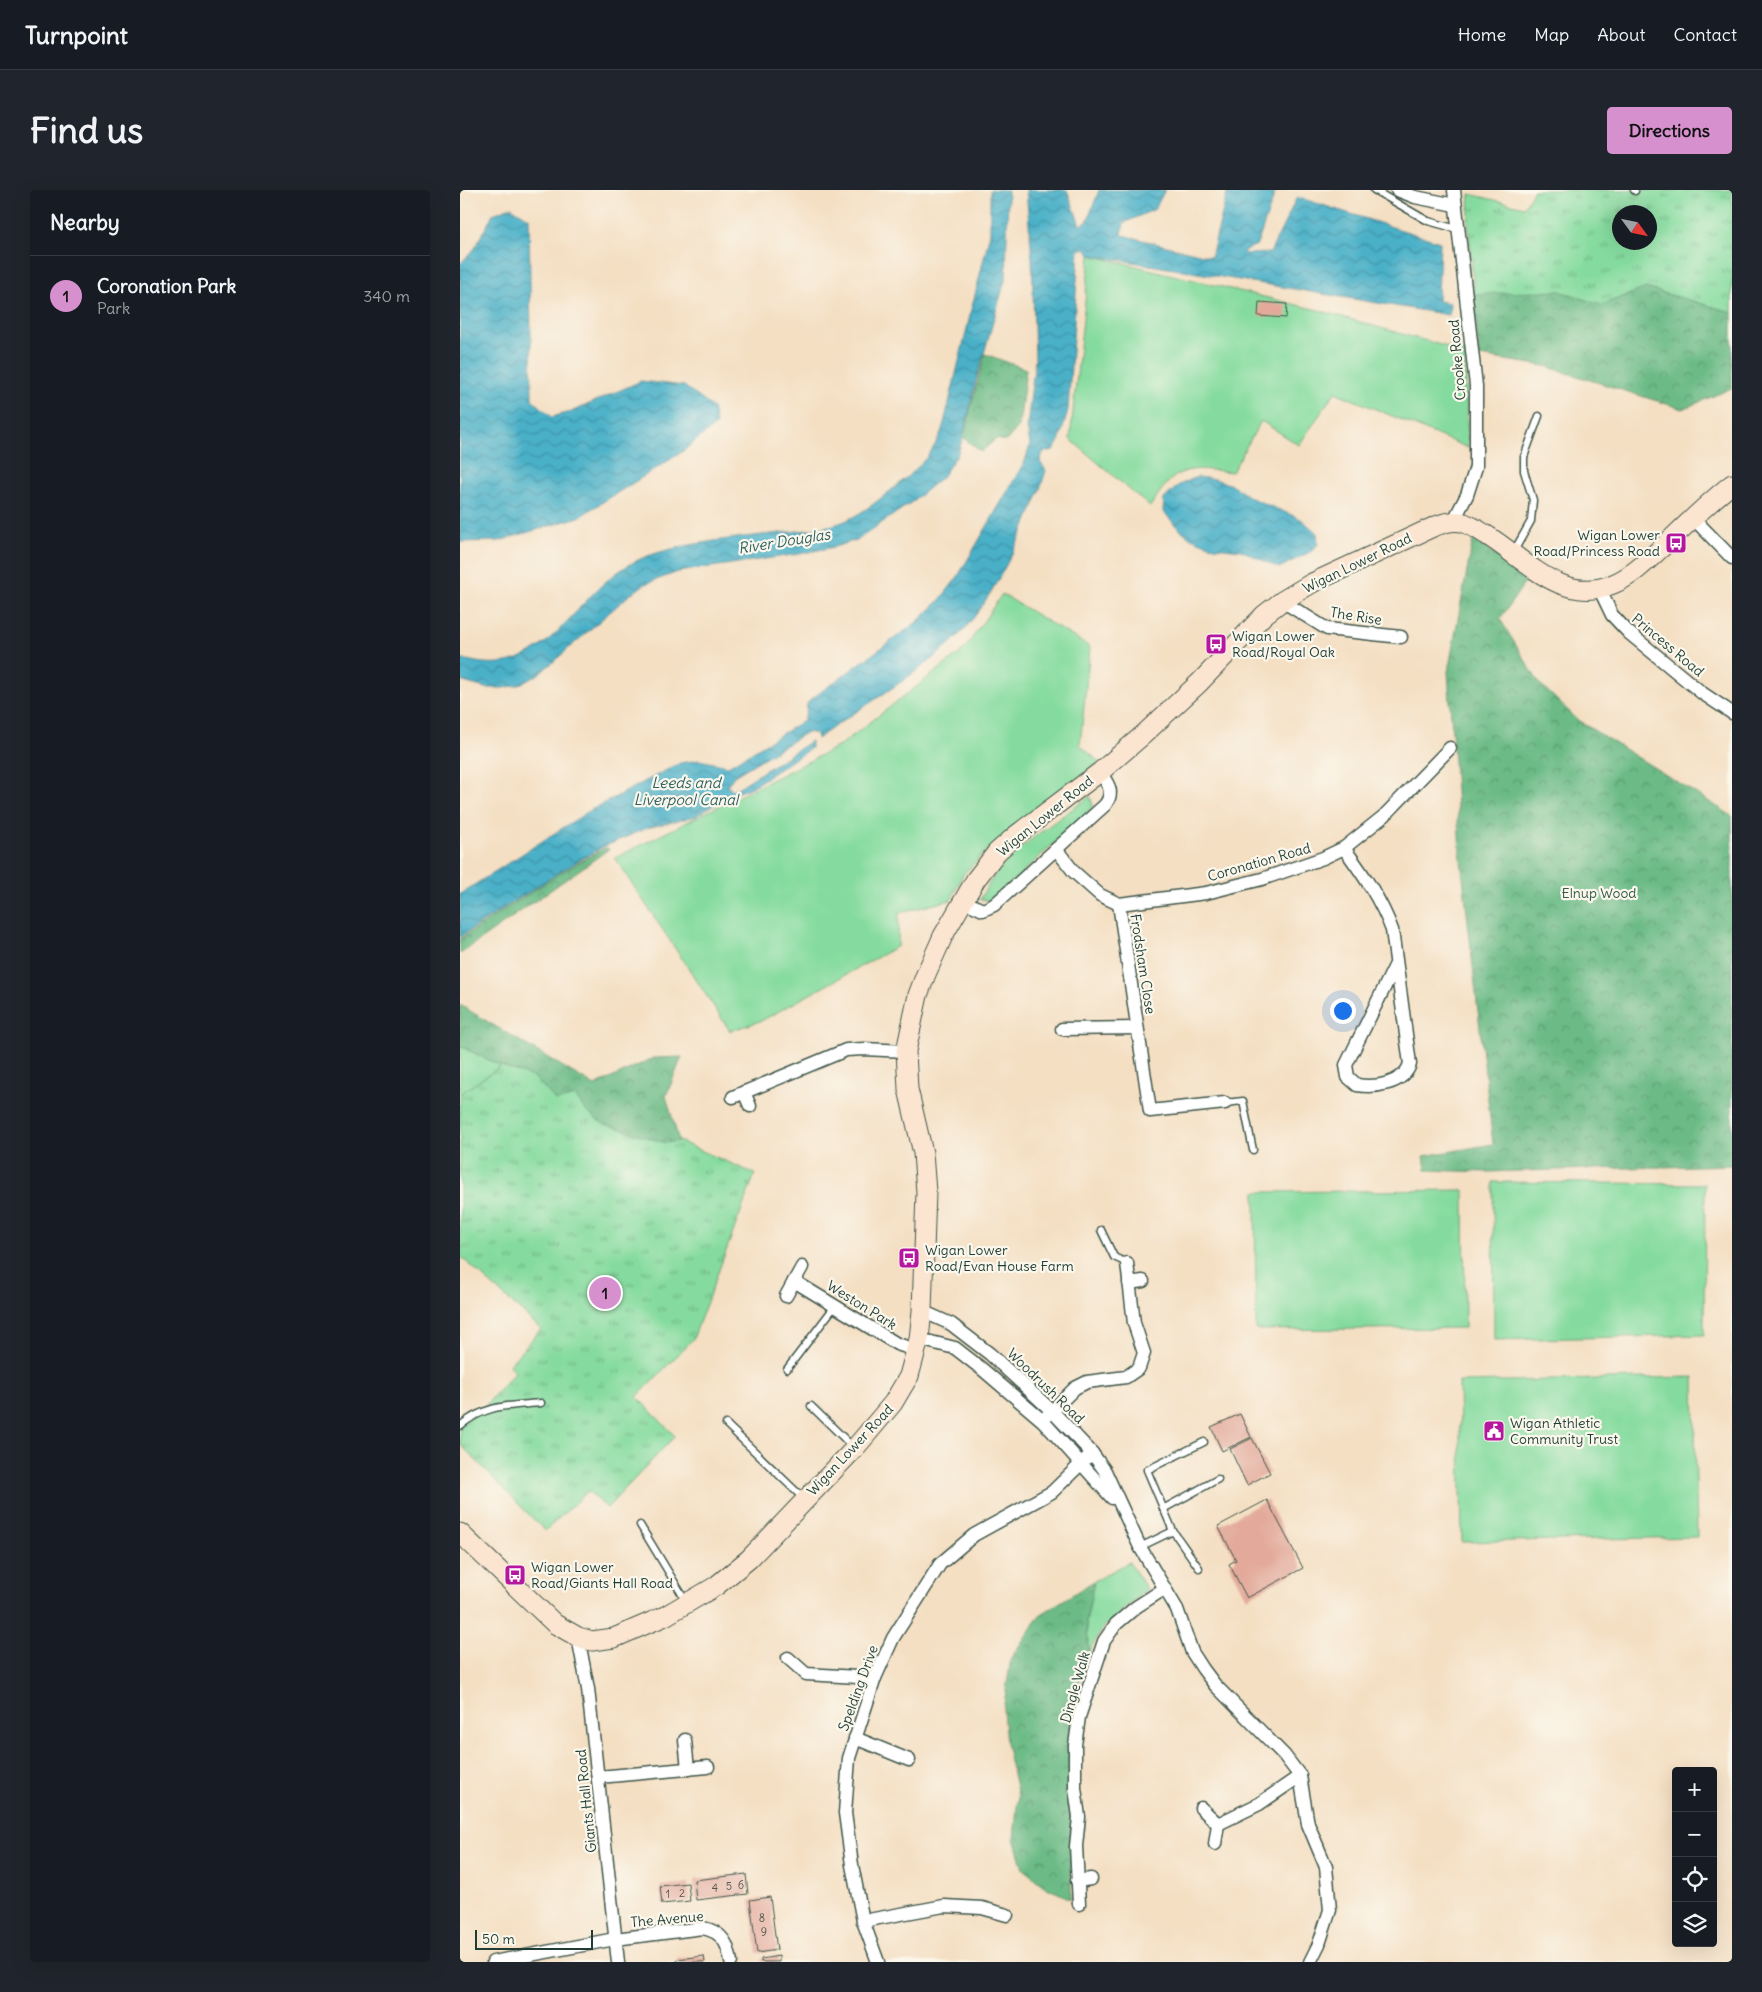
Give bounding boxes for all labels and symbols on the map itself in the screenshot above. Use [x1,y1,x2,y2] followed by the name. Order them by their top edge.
[1612,205,1657,250] north arrow
[1444,319,1470,401] street label: Crooke Road
[737,524,832,558] water label: River Douglas
[1533,526,1660,560] place label: Wigan Lower Road/Princess Road
[1300,529,1414,597] street label: Wigan Lower Road
[1664,531,1688,555] bus stop icon: Wigan Lower Road/Princess Road
[1329,603,1383,629] street label: The Rise
[1628,610,1708,680] street label: Princess Road
[1232,627,1335,661] place label: Wigan Lower Road/Royal Oak
[1204,632,1228,656] bus stop icon: Wigan Lower Road/Royal Oak
[993,772,1097,860] street label: Wigan Lower Road
[634,773,741,809] water label: Leeds and Liverpool Canal
[1205,839,1313,885] street label: Coronation Road
[1561,884,1637,902] park label: Elnup Wood
[1126,913,1160,1015] street label: Frodsham Close
[1330,998,1356,1024] your location
[925,1241,1074,1275] place label: Wigan Lower Road/Evan House Farm
[897,1246,921,1270] bus stop icon: Wigan Lower Road/Evan House Farm
[589,1274,621,1312] pin: 1
[824,1276,900,1334] street label: Weston Park
[1004,1345,1088,1427] street label: Woodrush Road
[803,1400,897,1500] street label: Wigan Lower Road
[1510,1414,1618,1448] place label: Wigan Athletic Community Trust
[1482,1419,1506,1443] public building icon: Wigan Athletic Community Trust
[531,1558,673,1592] place label: Wigan Lower Road/Giants Hall Road
[503,1563,527,1587] bus stop icon: Wigan Lower Road/Giants Hall Road
[834,1643,882,1733] street label: Spelding Drive
[1056,1649,1094,1725] street label: Dingle Walk
[572,1748,600,1854] street label: Giants Hall Road
[738,1878,744,1892] house number: 6
[726,1879,732,1893] house number: 5
[712,1881,718,1895] house number: 4
[679,1886,685,1900] house number: 2
[666,1887,670,1901] house number: 1
[630,1907,704,1931] street label: The Avenue
[759,1911,765,1925] house number: 8
[761,1925,767,1939] house number: 9
[475,1927,592,1950] scale bar

